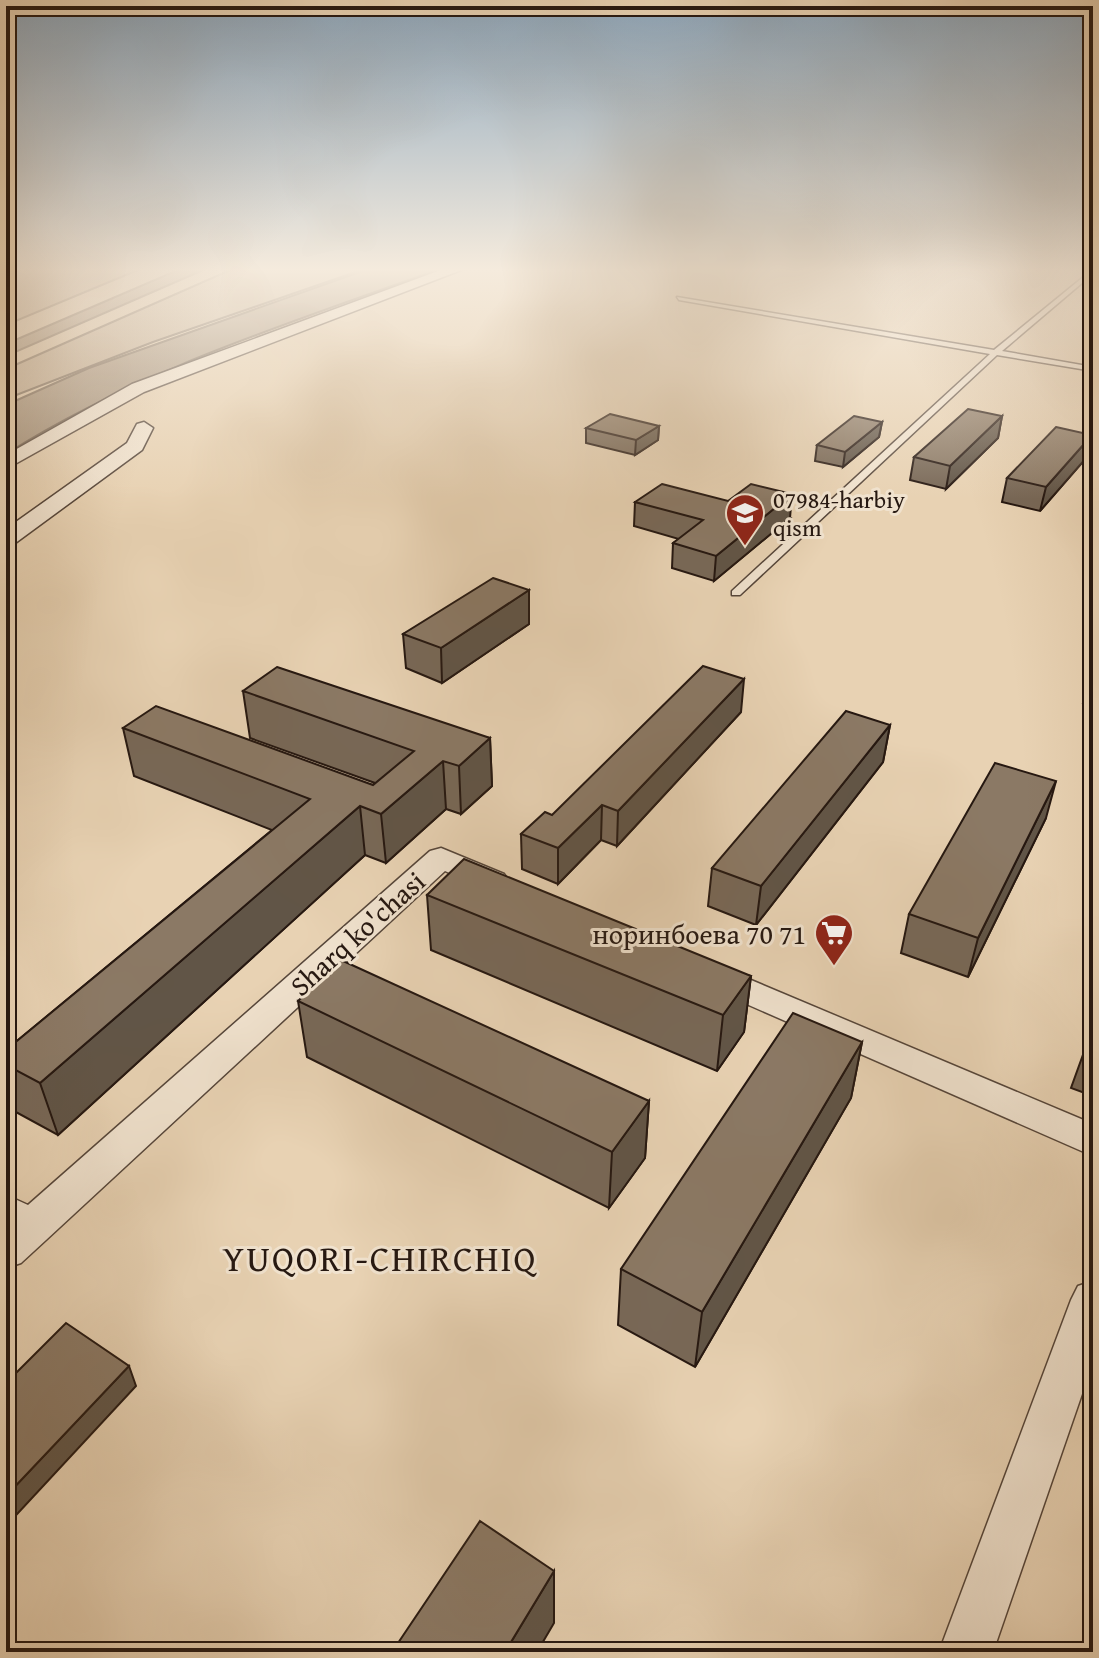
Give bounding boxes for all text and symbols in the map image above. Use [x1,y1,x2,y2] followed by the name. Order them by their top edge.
[773,482,905,545] place label: 07984-harbiy qism
[724,492,766,547] school or university icon: 07984-harbiy qism
[280,861,434,1005] street label: Sharq ko'chasi
[813,912,855,967] supermarket icon: норинбоева 70 71
[592,913,806,954] place label: норинбоева 70 71
[223,1231,538,1284] district label: YUQORI-CHIRCHIQ

